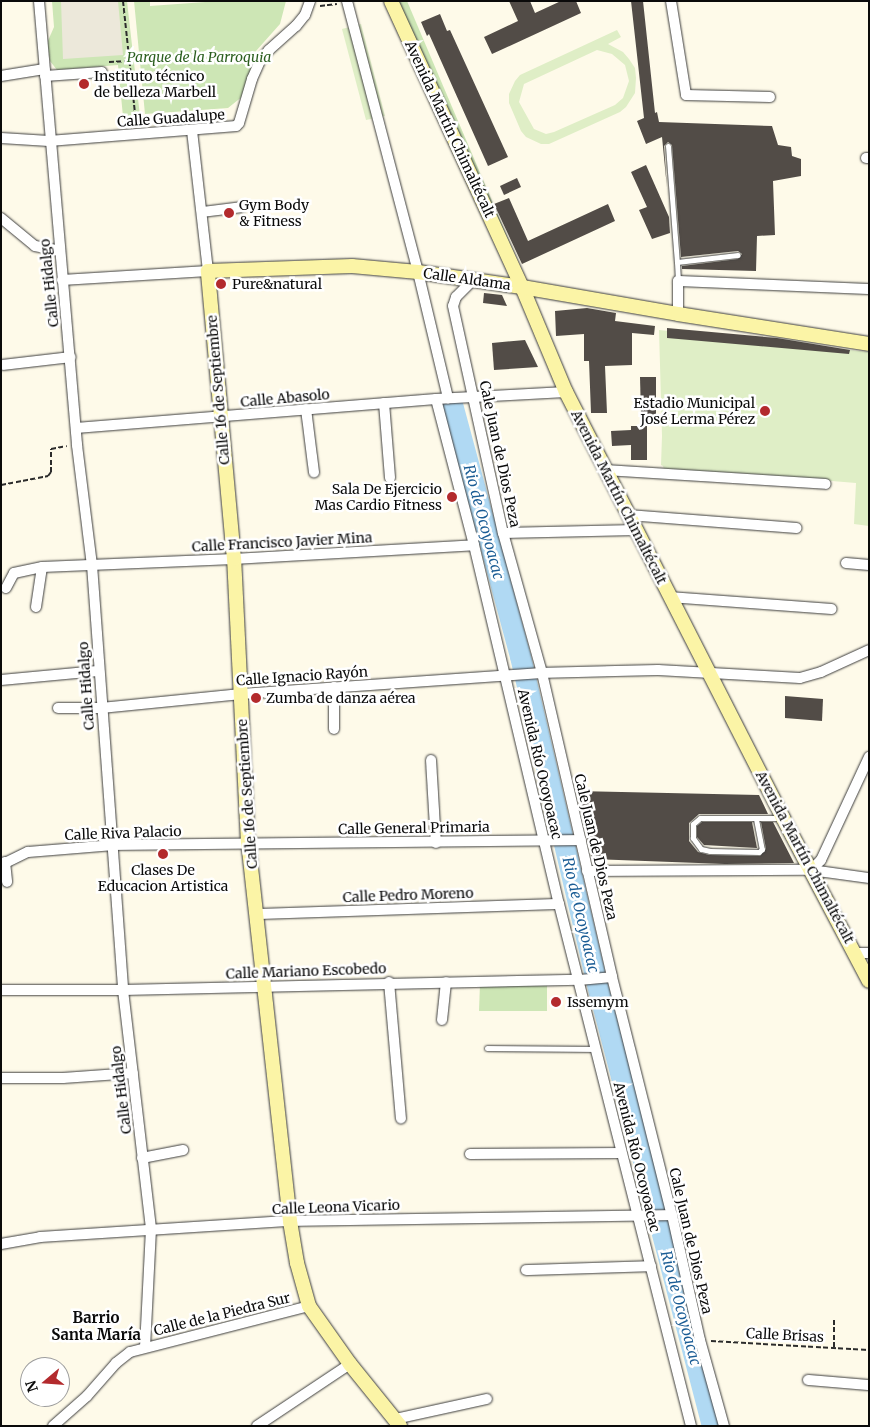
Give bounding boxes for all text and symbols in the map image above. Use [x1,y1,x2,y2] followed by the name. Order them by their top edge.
[402,38,498,220] street label: Avenida Martín Chimaltécalt
[127,49,271,65] park label: Parque de la Parroquia
[94,68,216,100] place label: Instituto técnico de belleza Marbell
[78,78,90,90] marker: Instituto técnico de belleza Marbell
[117,106,225,130] street label: Calle Guadalupe
[239,197,309,230] place label: Gym Body & Fitness
[223,207,235,219] marker: Gym Body & Fitness
[36,238,62,328] street label: Calle Hidalgo
[422,265,512,293] street label: Calle Aldama
[232,276,322,292] place label: Pure&natural
[214,277,228,291] marker: Pure&natural
[203,315,233,465] street label: Calle 16 de Septiembre
[476,379,524,529] street label: Cale Juan de Dios Peza
[240,386,330,410] street label: Calle Abasolo
[633,395,755,428] place label: Estadio Municipal José Lerma Pérez
[759,405,771,417] marker: Estadio Municipal José Lerma Pérez
[568,407,670,587] street label: Avenida Martín Chimaltécalt
[460,463,508,581] water label: Rio de Ocoyoacac
[315,481,442,514] place label: Sala De Ejercicio Mas Cardio Fitness
[446,491,458,503] marker: Sala De Ejercicio Mas Cardio Fitness
[191,529,373,555] street label: Calle Francisco Javier Mina
[75,641,97,731] street label: Calle Hidalgo
[236,663,368,689] street label: Calle Ignacio Rayón
[515,687,565,841] street label: Avenida Río Ocoyoacac
[266,690,415,706] place label: Zumba de danza aérea
[250,692,262,704] marker: Zumba de danza aérea
[233,719,261,869] street label: Calle 16 de Septiembre
[752,768,858,946] street label: Avenida Martín Chimaltécalt
[571,772,621,922] street label: Cale Juan de Dios Peza
[338,818,490,838] street label: Calle General Primaria
[64,823,182,843] street label: Calle Riva Palacio
[157,848,169,860] marker: Clases De Educacion Artistica
[559,855,603,975] water label: Rio de Ocoyoacac
[98,862,228,894] place label: Clases De Educacion Artistica
[342,884,474,906] street label: Calle Pedro Moreno
[225,960,387,982] street label: Calle Mariano Escobedo
[567,994,629,1010] place label: Issemym
[549,995,563,1009] marker: Issemym
[107,1045,135,1135] street label: Calle Hidalgo
[610,1080,664,1234] street label: Avenida Río Ocoyoacac
[666,1166,716,1316] street label: Cale Juan de Dios Peza
[272,1196,400,1218] street label: Calle Leona Vicario
[657,1249,705,1367] water label: Rio de Ocoyoacac
[152,1289,292,1339] street label: Calle de la Piedra Sur
[51,1308,141,1343] district label: Barrio Santa María
[746,1325,824,1345] street label: Calle Brisas
[20,1357,70,1407] north arrow
[21,1378,42,1394] text: N

